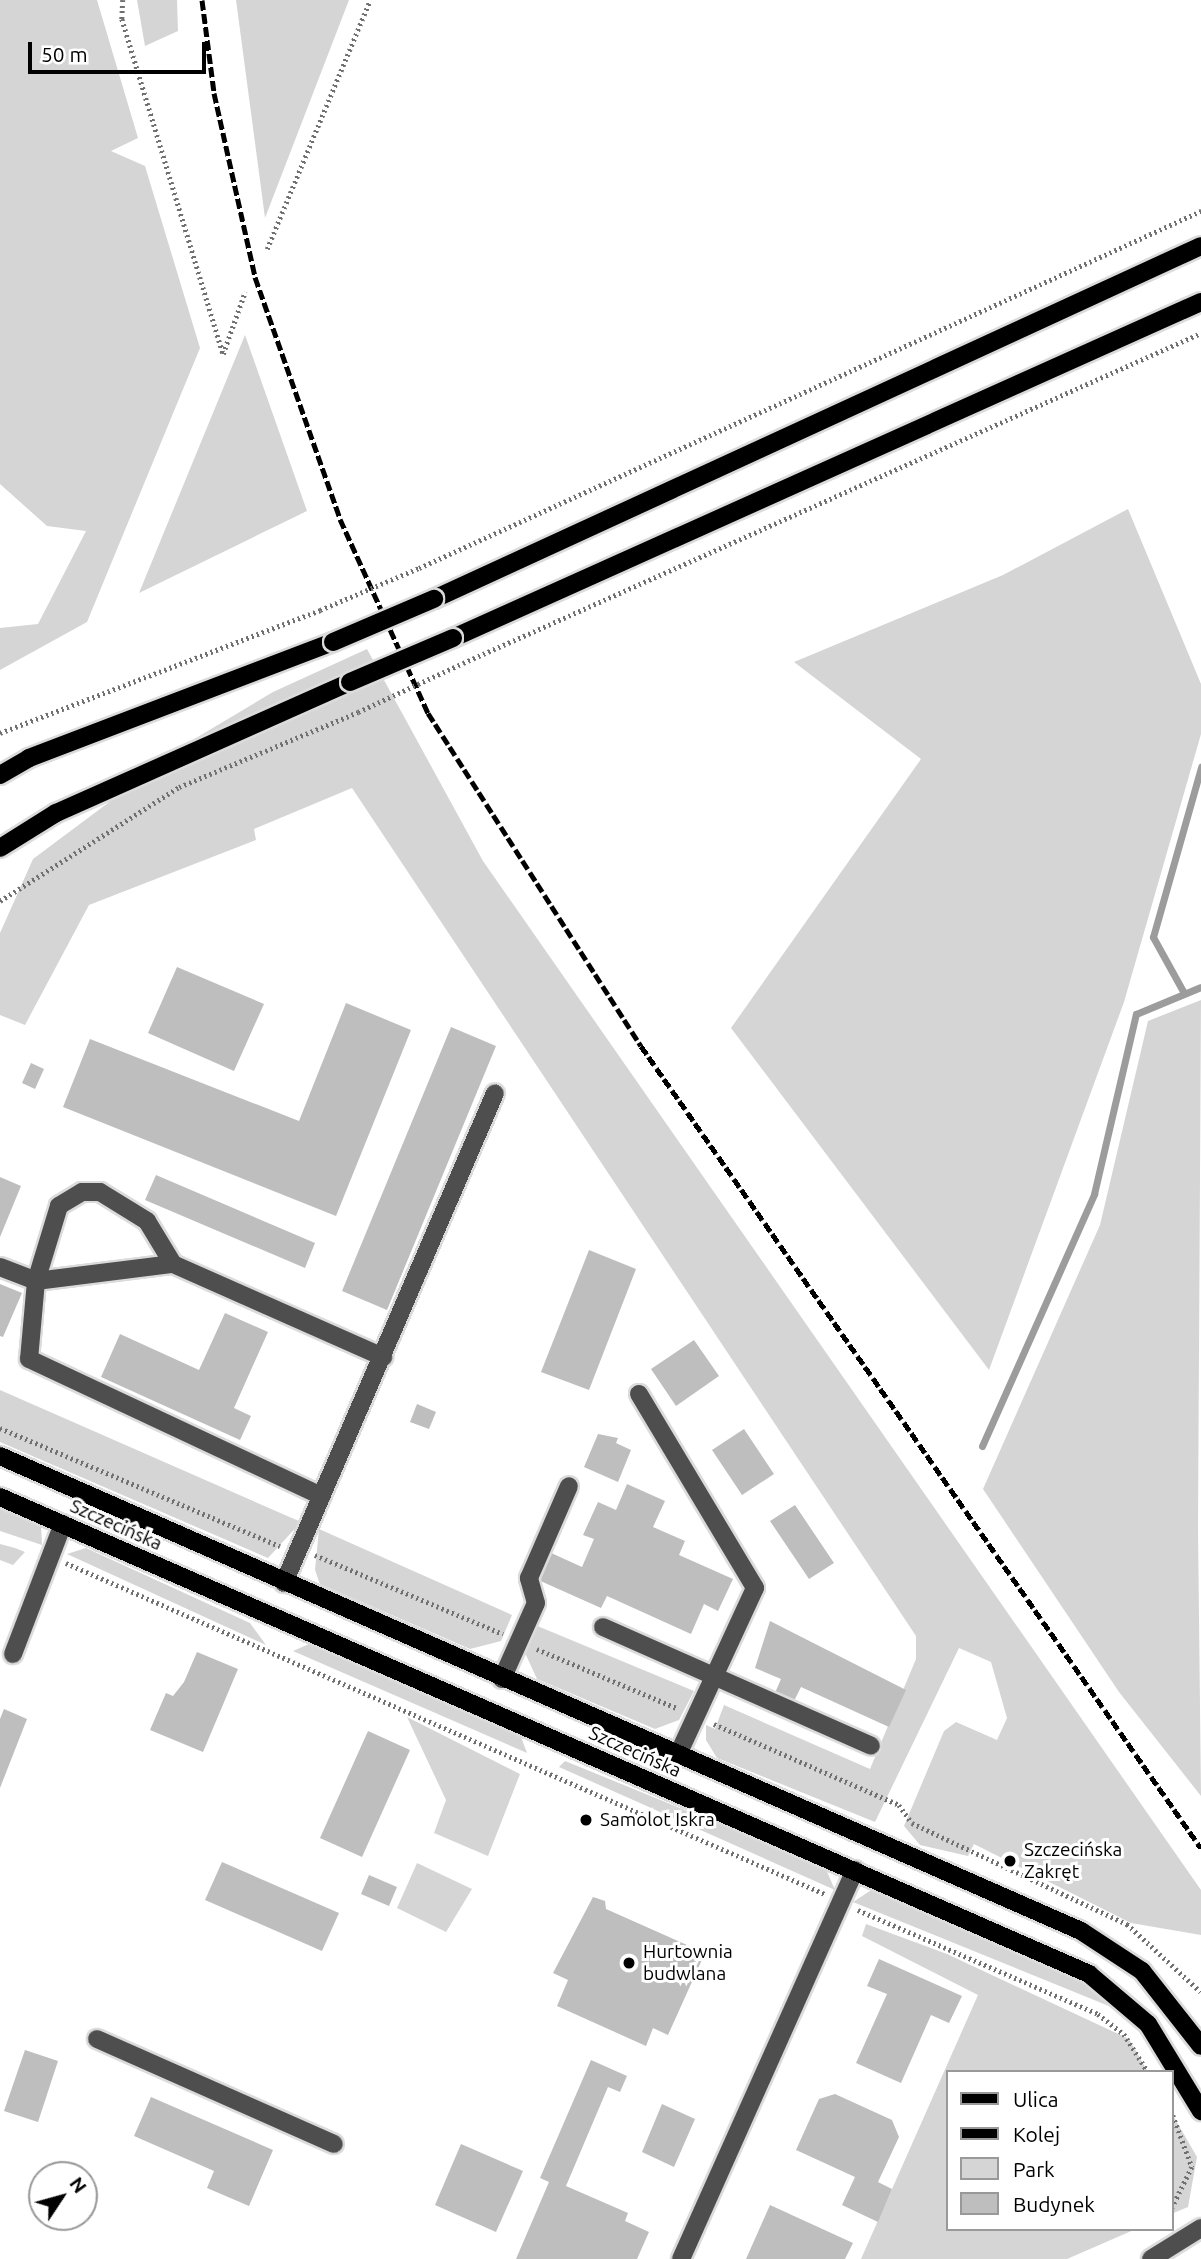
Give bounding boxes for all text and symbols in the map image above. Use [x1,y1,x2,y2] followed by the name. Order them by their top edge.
[32,28,210,72] scale bar
[41,42,88,66] text: 50 m
[66,1495,166,1555] street label: Szczecińska
[585,1722,685,1782] street label: Szczecińska
[600,1809,715,1831] place label: Samolot Iskra
[578,1812,594,1828] marker: Samolot Iskra
[1024,1839,1122,1883] place label: Szczecińska Zakręt
[1002,1853,1018,1869] marker: Szczecińska Zakręt
[643,1941,733,1985] place label: Hurtownia budwlana
[621,1955,637,1971] marker: Hurtownia budwlana
[946,2070,1173,2231] legend
[1013,2087,1058,2111] text: Ulica
[1013,2122,1060,2146] text: Kolej
[1013,2157,1055,2181] text: Park
[28,2161,98,2231] north arrow
[65,2173,91,2197] text: N
[1013,2192,1095,2216] text: Budynek

